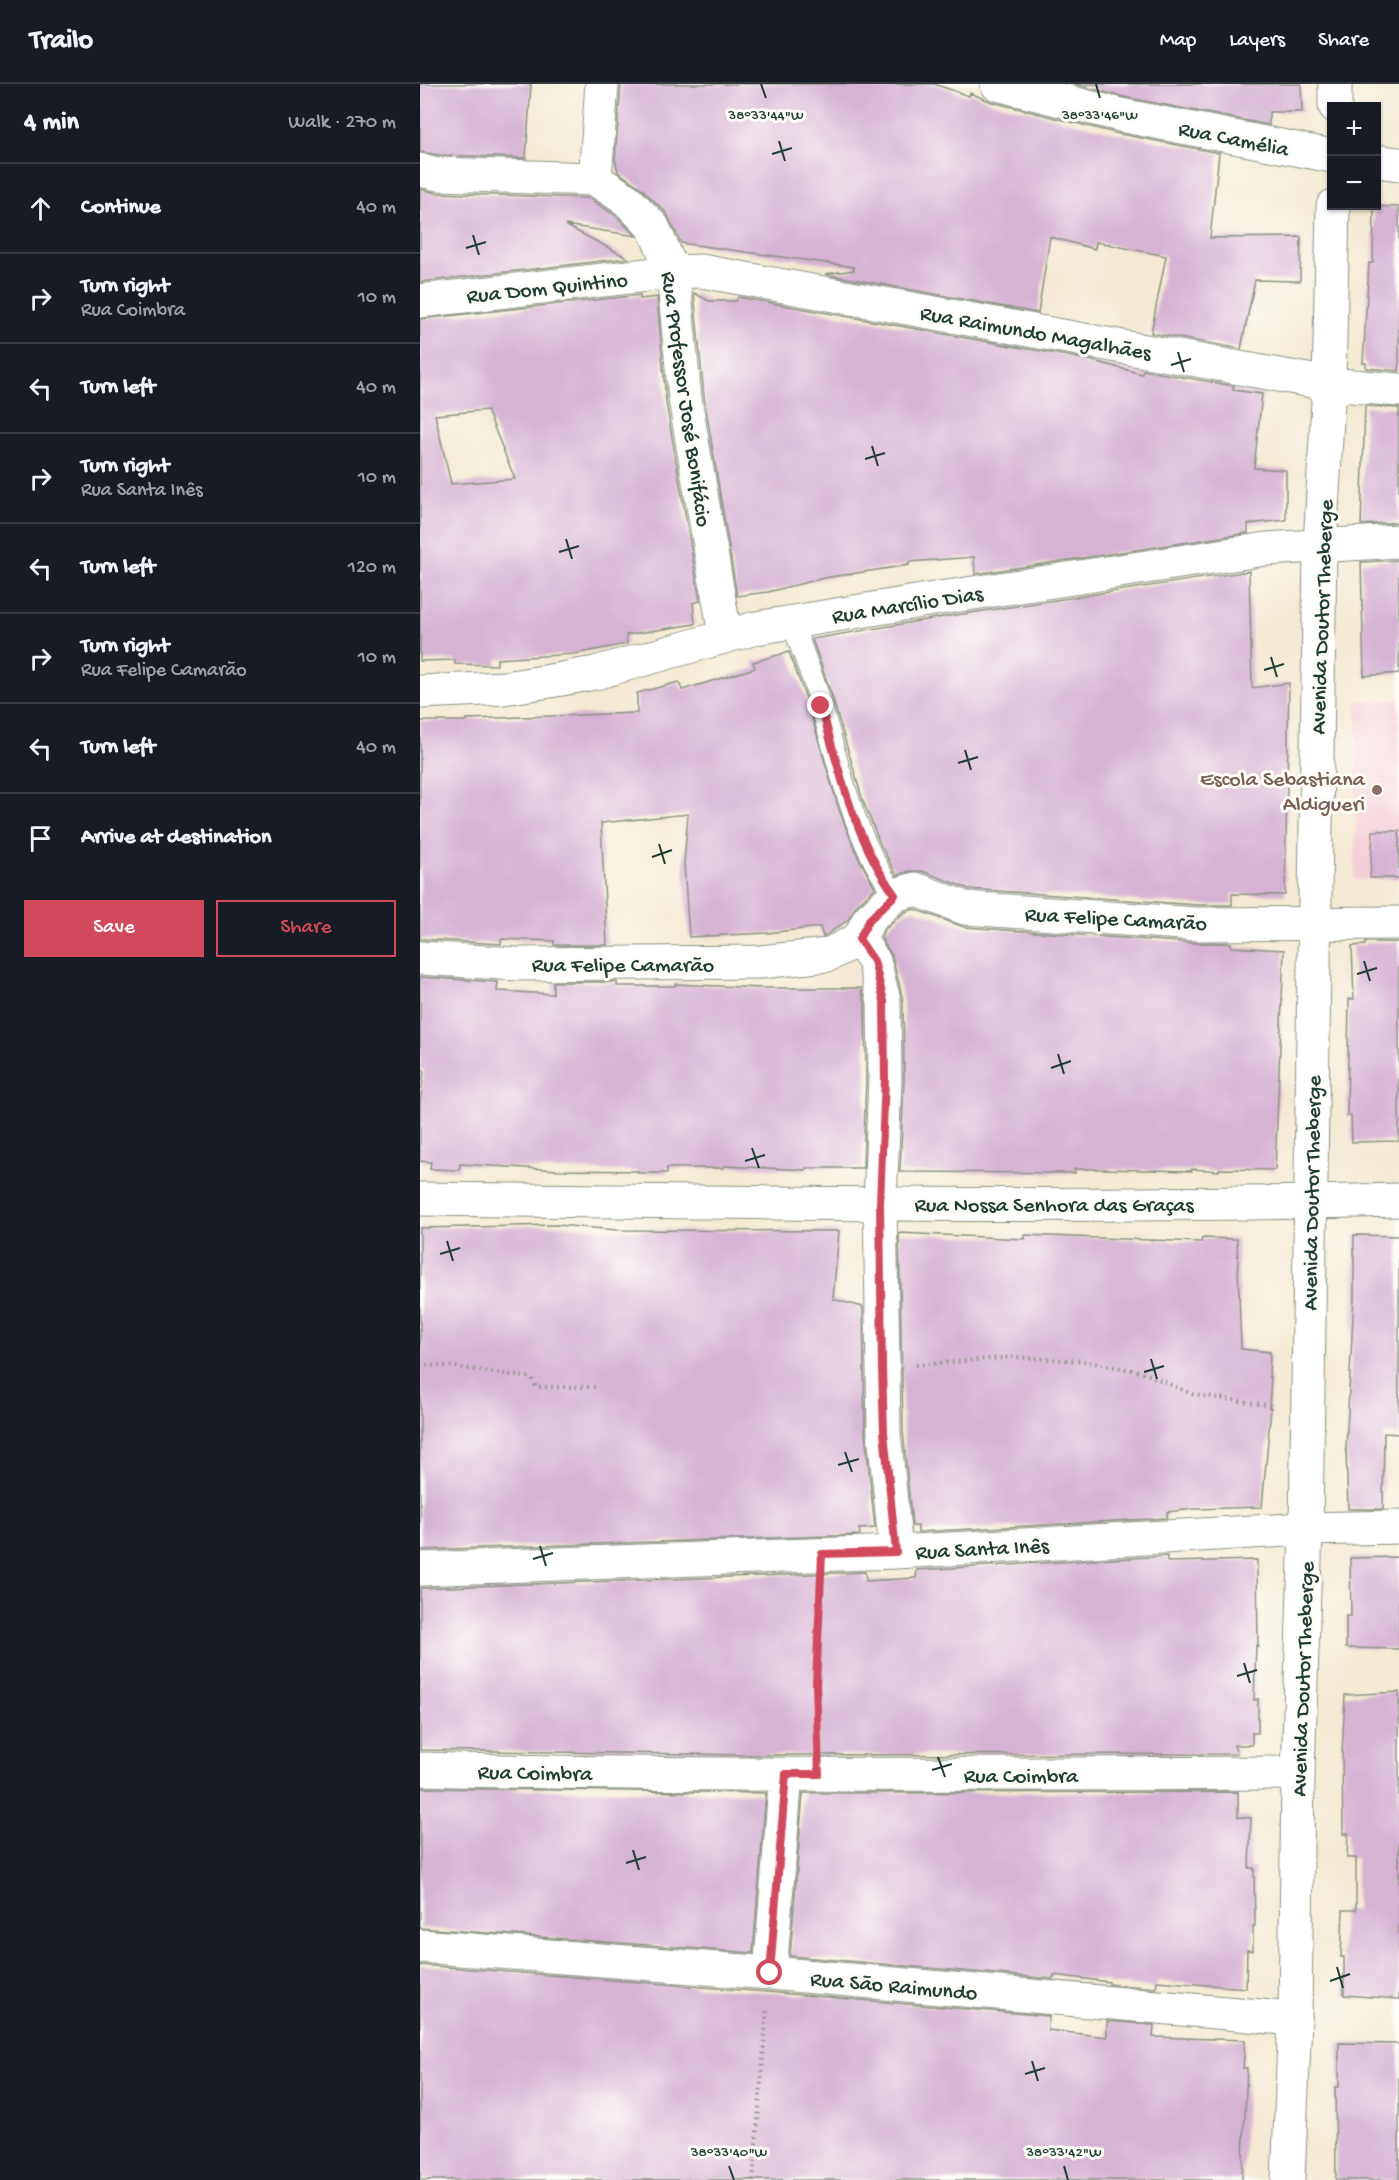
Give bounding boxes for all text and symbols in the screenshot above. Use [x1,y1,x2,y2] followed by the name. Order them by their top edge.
[30,25,93,58] text: Trailo
[1160,29,1196,54] text: Map
[1229,29,1285,54] text: Layers
[1318,29,1369,54] text: Share
[1327,102,1381,210] map controls
[1327,102,1381,156] button: +
[727,107,804,125] text: 38°33'44"W
[1061,107,1138,125] text: 38°33'46"W
[24,108,79,139] text: 4 min
[288,112,396,135] text: Walk · 270 m
[1176,117,1292,165] street label: Rua Camélia
[1327,156,1381,210] button: −
[24,192,57,225] icon: ahead
[81,195,161,221] text: Continue
[356,197,396,220] text: 40 m
[466,269,629,311] street label: Rua Dom Quintino
[653,270,715,529] street label: Rua Professor José Bonifácio
[81,274,169,300] text: Turn right
[24,282,57,315] icon: right
[358,287,396,310] text: 10 m
[81,300,185,323] text: Rua Coimbra
[918,302,1154,368] street label: Rua Raimundo Magalhães
[24,372,57,405] icon: left
[81,375,155,401] text: Turn left
[356,377,396,400] text: 40 m
[81,454,169,480] text: Turn right
[24,462,57,495] icon: right
[358,467,396,490] text: 10 m
[81,480,203,503] text: Rua Santa Inês
[1307,498,1341,735] street label: Avenida Doutor Theberge
[24,552,57,585] icon: left
[81,555,155,581] text: Turn left
[348,557,396,580] text: 120 m
[830,582,986,632] street label: Rua Marcílio Dias
[81,634,169,660] text: Turn right
[24,642,57,675] icon: right
[358,647,396,670] text: 10 m
[81,660,247,683] text: Rua Felipe Camarão
[807,692,833,718] route end
[24,732,57,765] icon: left
[81,735,155,761] text: Turn left
[356,737,396,760] text: 40 m
[1200,768,1366,819] place label: Escola Sebastiana Aldigueri
[1370,783,1384,797] marker: Escola Sebastiana Aldigueri
[24,822,57,855] icon: arrive
[81,825,271,851] text: Arrive at destination
[24,900,204,957] button: Save
[216,900,396,957] button: Share
[1024,903,1207,939] street label: Rua Felipe Camarão
[532,954,714,980] street label: Rua Felipe Camarão
[1299,1075,1329,1311] street label: Avenida Doutor Theberge
[914,1194,1195,1220] street label: Rua Nossa Senhora das Graças
[915,1534,1051,1567] street label: Rua Santa Inês
[1288,1560,1322,1797] street label: Avenida Doutor Theberge
[477,1761,593,1789] street label: Rua Coimbra
[964,1765,1079,1791] street label: Rua Coimbra
[756,1959,782,1985] route start
[809,1968,978,2008] street label: Rua São Raimundo
[690,2144,768,2162] text: 38°33'40"W
[1025,2144,1102,2162] text: 38°33'42"W

